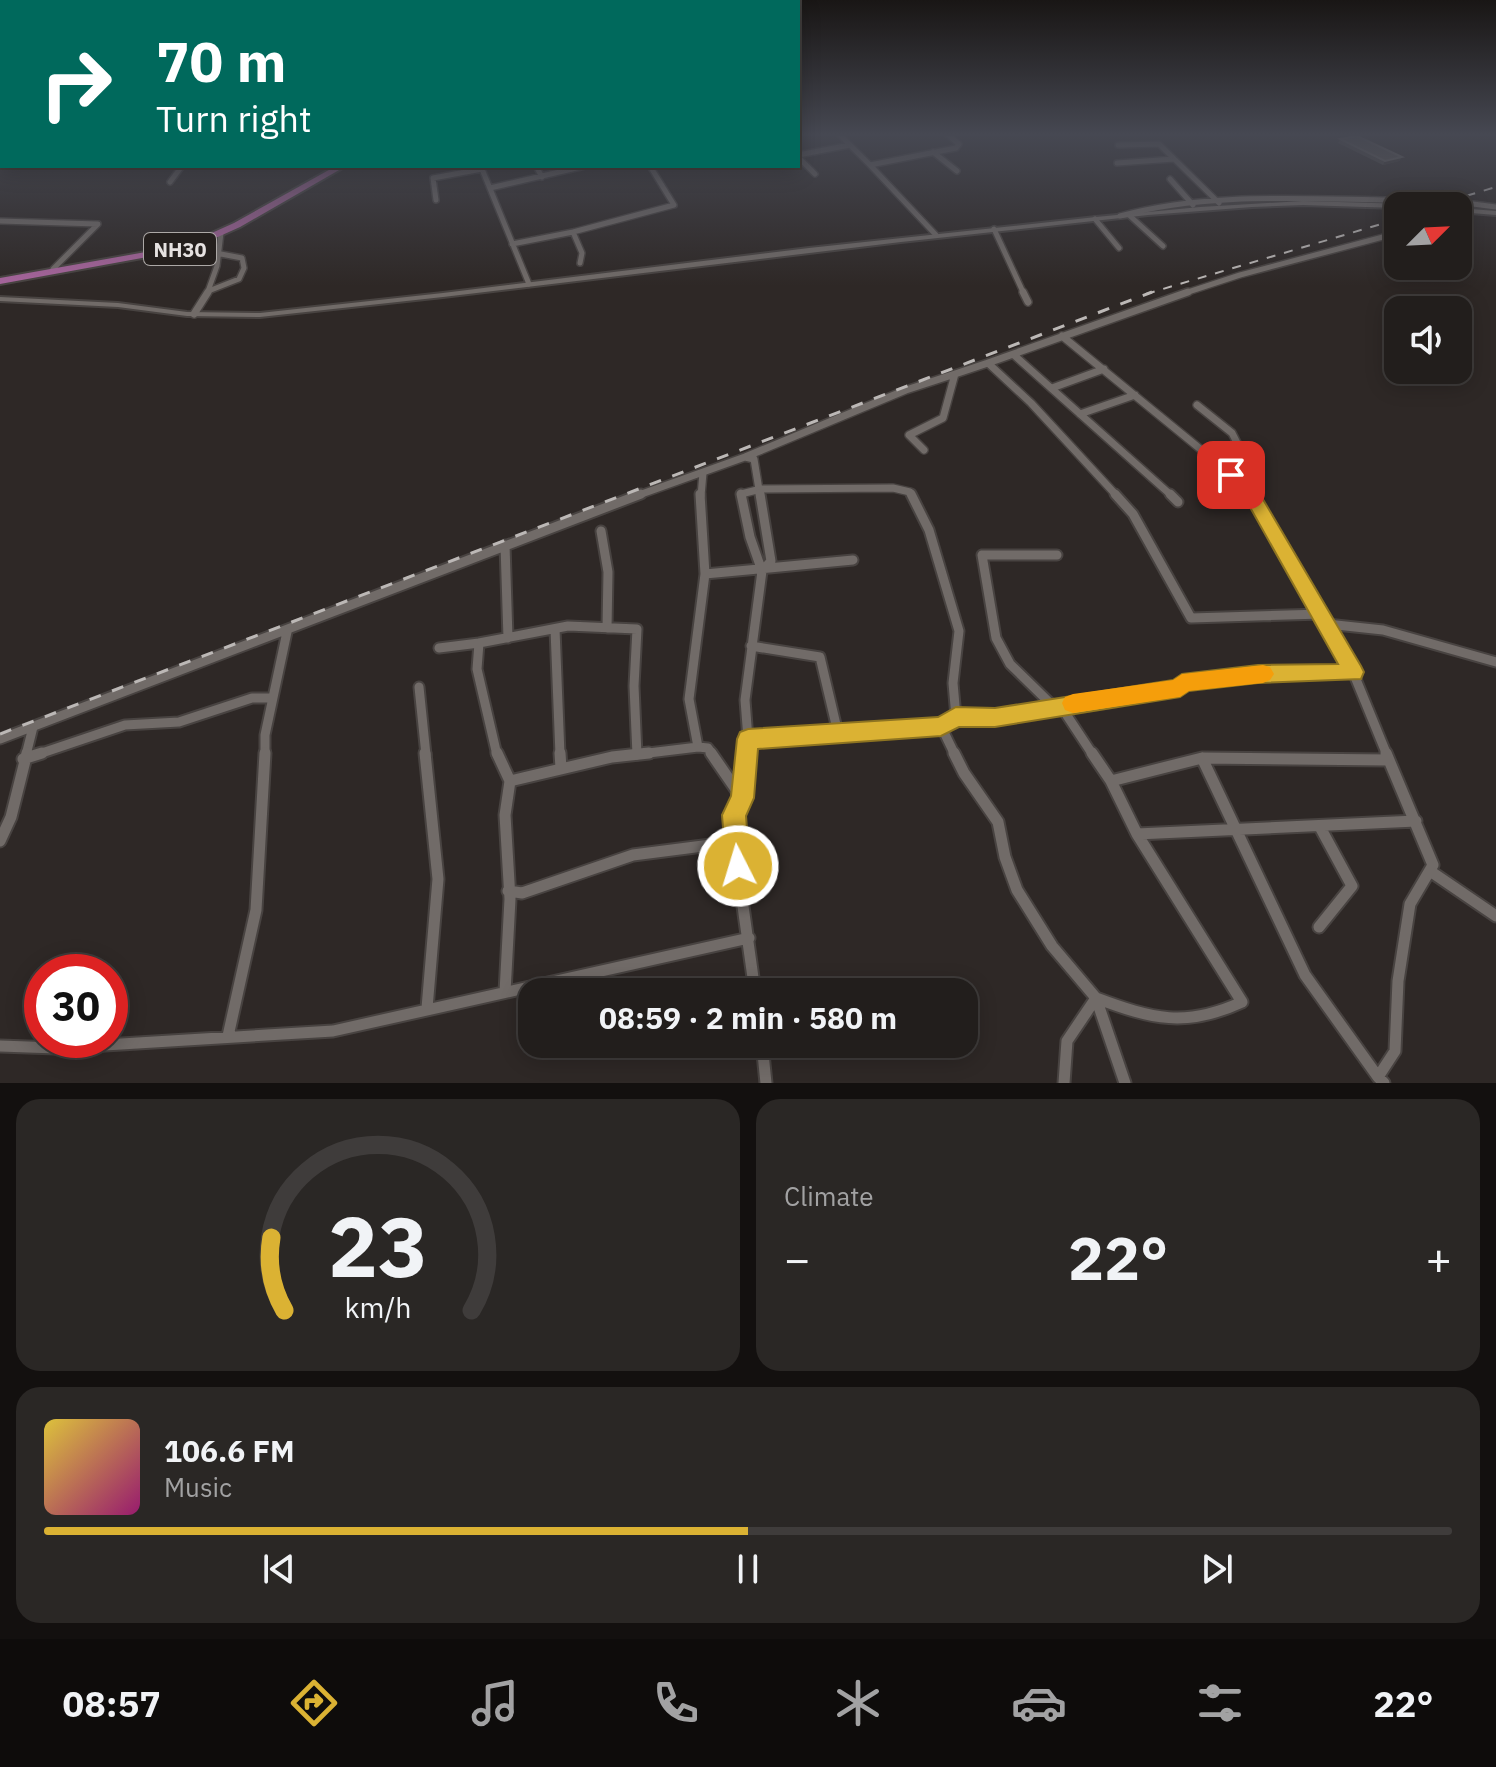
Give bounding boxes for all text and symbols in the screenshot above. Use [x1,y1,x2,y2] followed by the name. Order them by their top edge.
[156,25,286,97] text: 70 m
[24,32,128,136] icon: right
[156,95,312,142] text: Turn right
[1384,192,1472,280] north arrow
[1384,192,1472,384] map controls
[144,233,216,265] road number: NH30
[1384,296,1472,384] button: sound
[1197,441,1265,509] pin
[1209,453,1253,497] icon: arrive
[696,824,780,908] position arrow
[24,954,128,1058] speed limit sign: 30
[599,998,897,1037] text: 08:59 · 2 min · 580 m
[784,1179,874,1213] text: Climate
[328,1192,428,1300] text: 23
[1068,1218,1168,1297] text: 22°
[784,1230,810,1287] text: −
[1426,1230,1452,1287] text: +
[344,1289,412,1326] text: km/h
[164,1431,295,1470] text: 106.6 FM
[164,1470,232,1504] text: Music
[257,1547,301,1591] icon: previous
[726,1547,770,1591] icon: pause
[1195,1547,1239,1591] icon: next
[286,1675,342,1731] icon: directions
[467,1675,523,1731] icon: music
[648,1675,704,1731] icon: phone
[830,1675,886,1731] icon: climate
[1011,1675,1067,1731] icon: car
[1192,1675,1248,1731] icon: filters
[63,1680,161,1727] text: 08:57
[1373,1680,1433,1727] text: 22°

